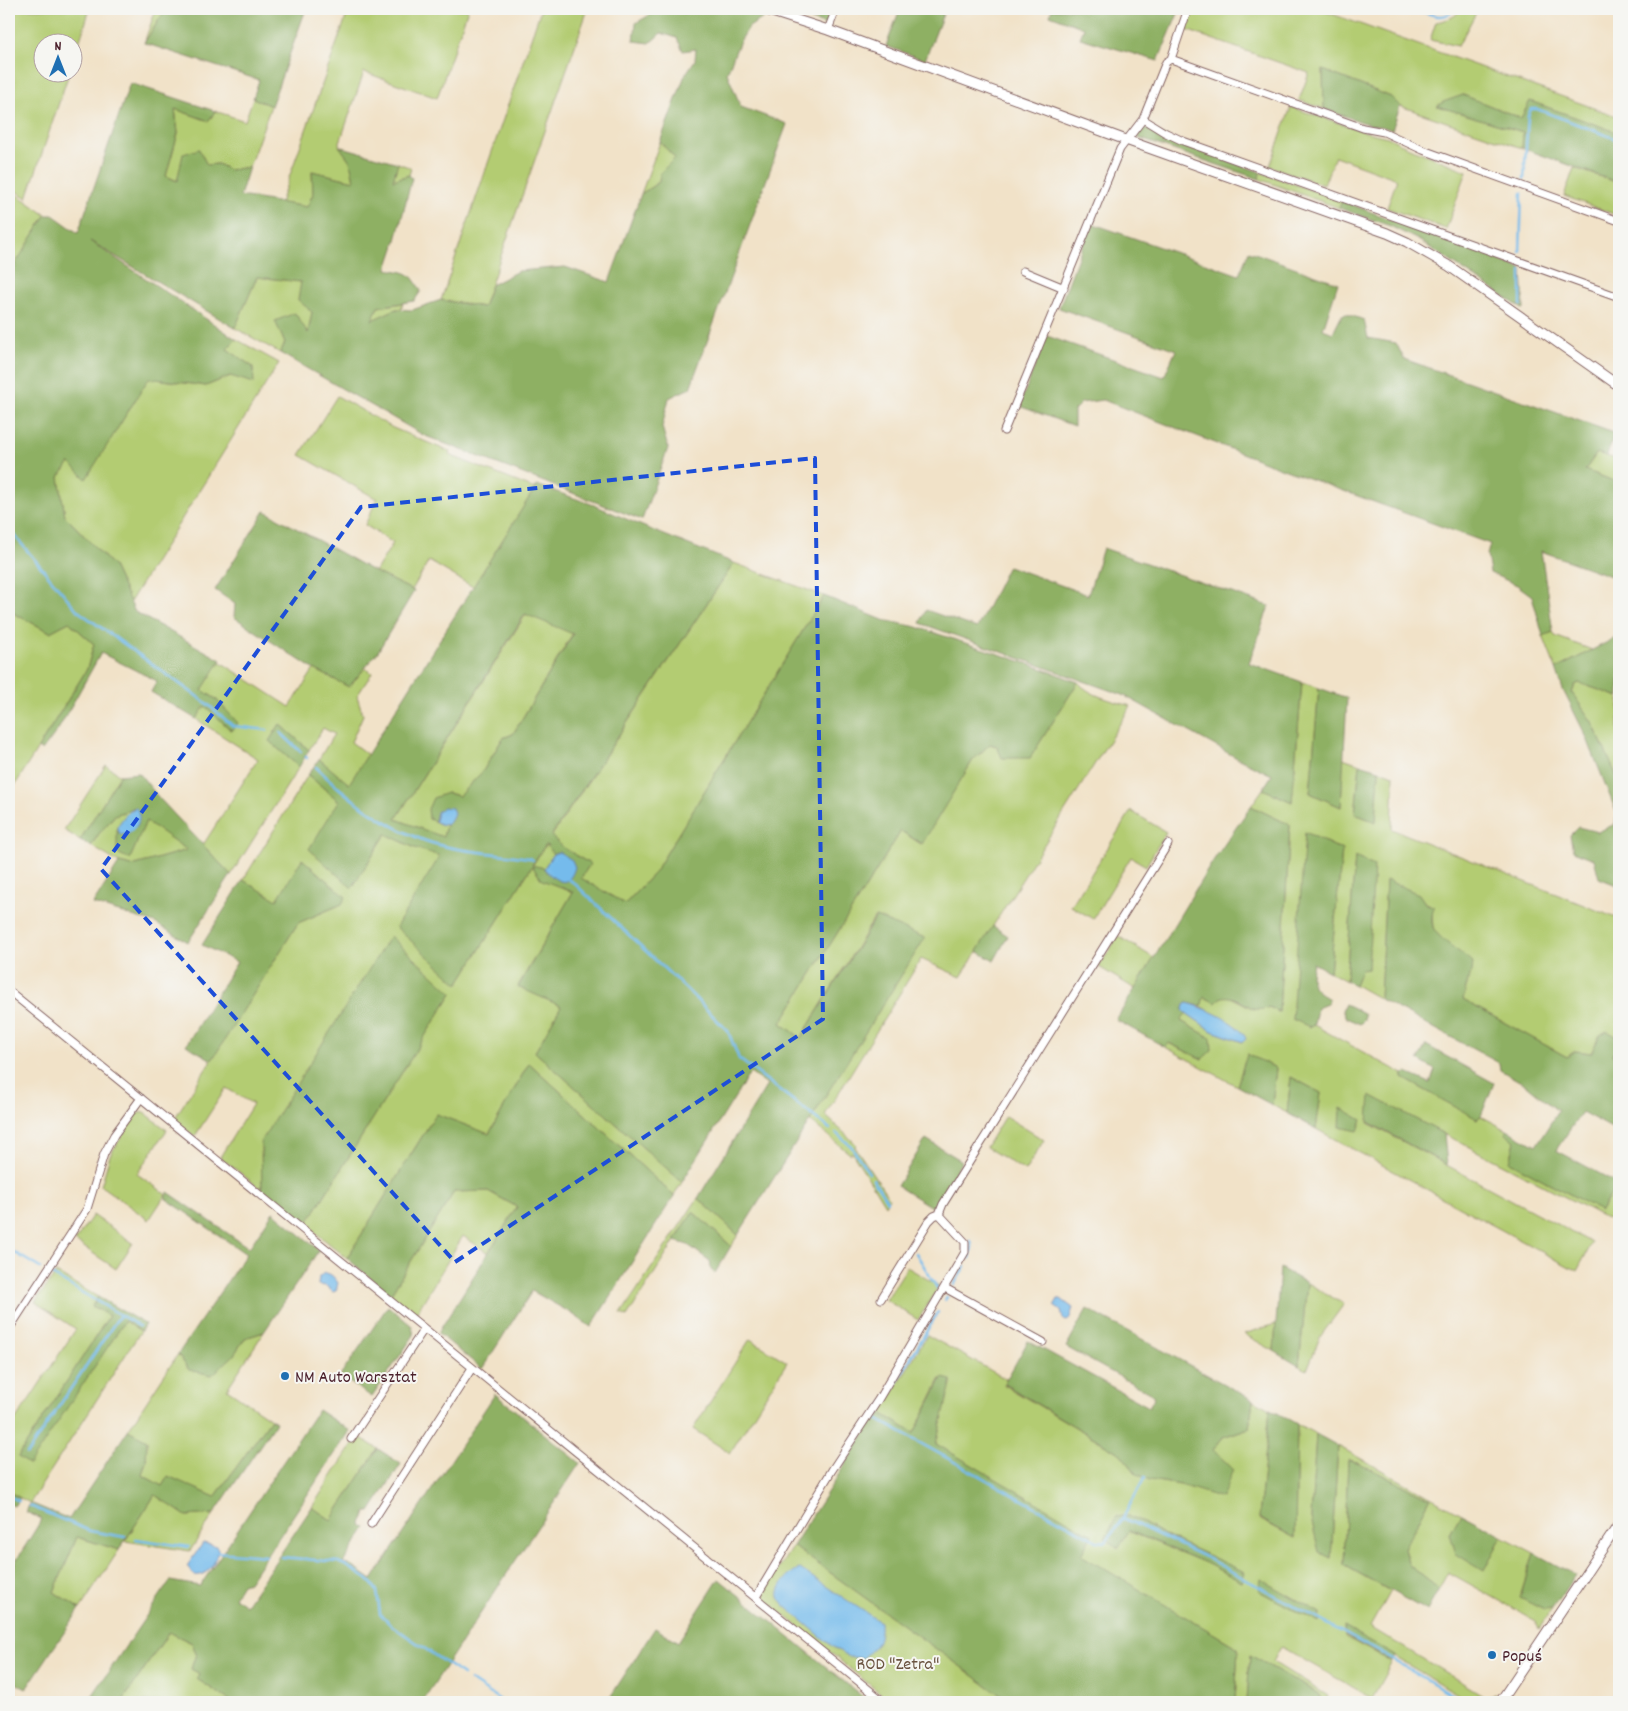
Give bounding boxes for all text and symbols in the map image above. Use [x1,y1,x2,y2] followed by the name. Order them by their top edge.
[32,32,82,82] north arrow
[55,37,62,57] text: N
[295,1366,417,1391] place label: NM Auto Warsztat
[279,1370,291,1382] marker: NM Auto Warsztat
[1502,1645,1542,1670] place label: Popuś
[1486,1649,1498,1661] marker: Popuś
[857,1653,939,1678] park label: ROD "Zetra"

